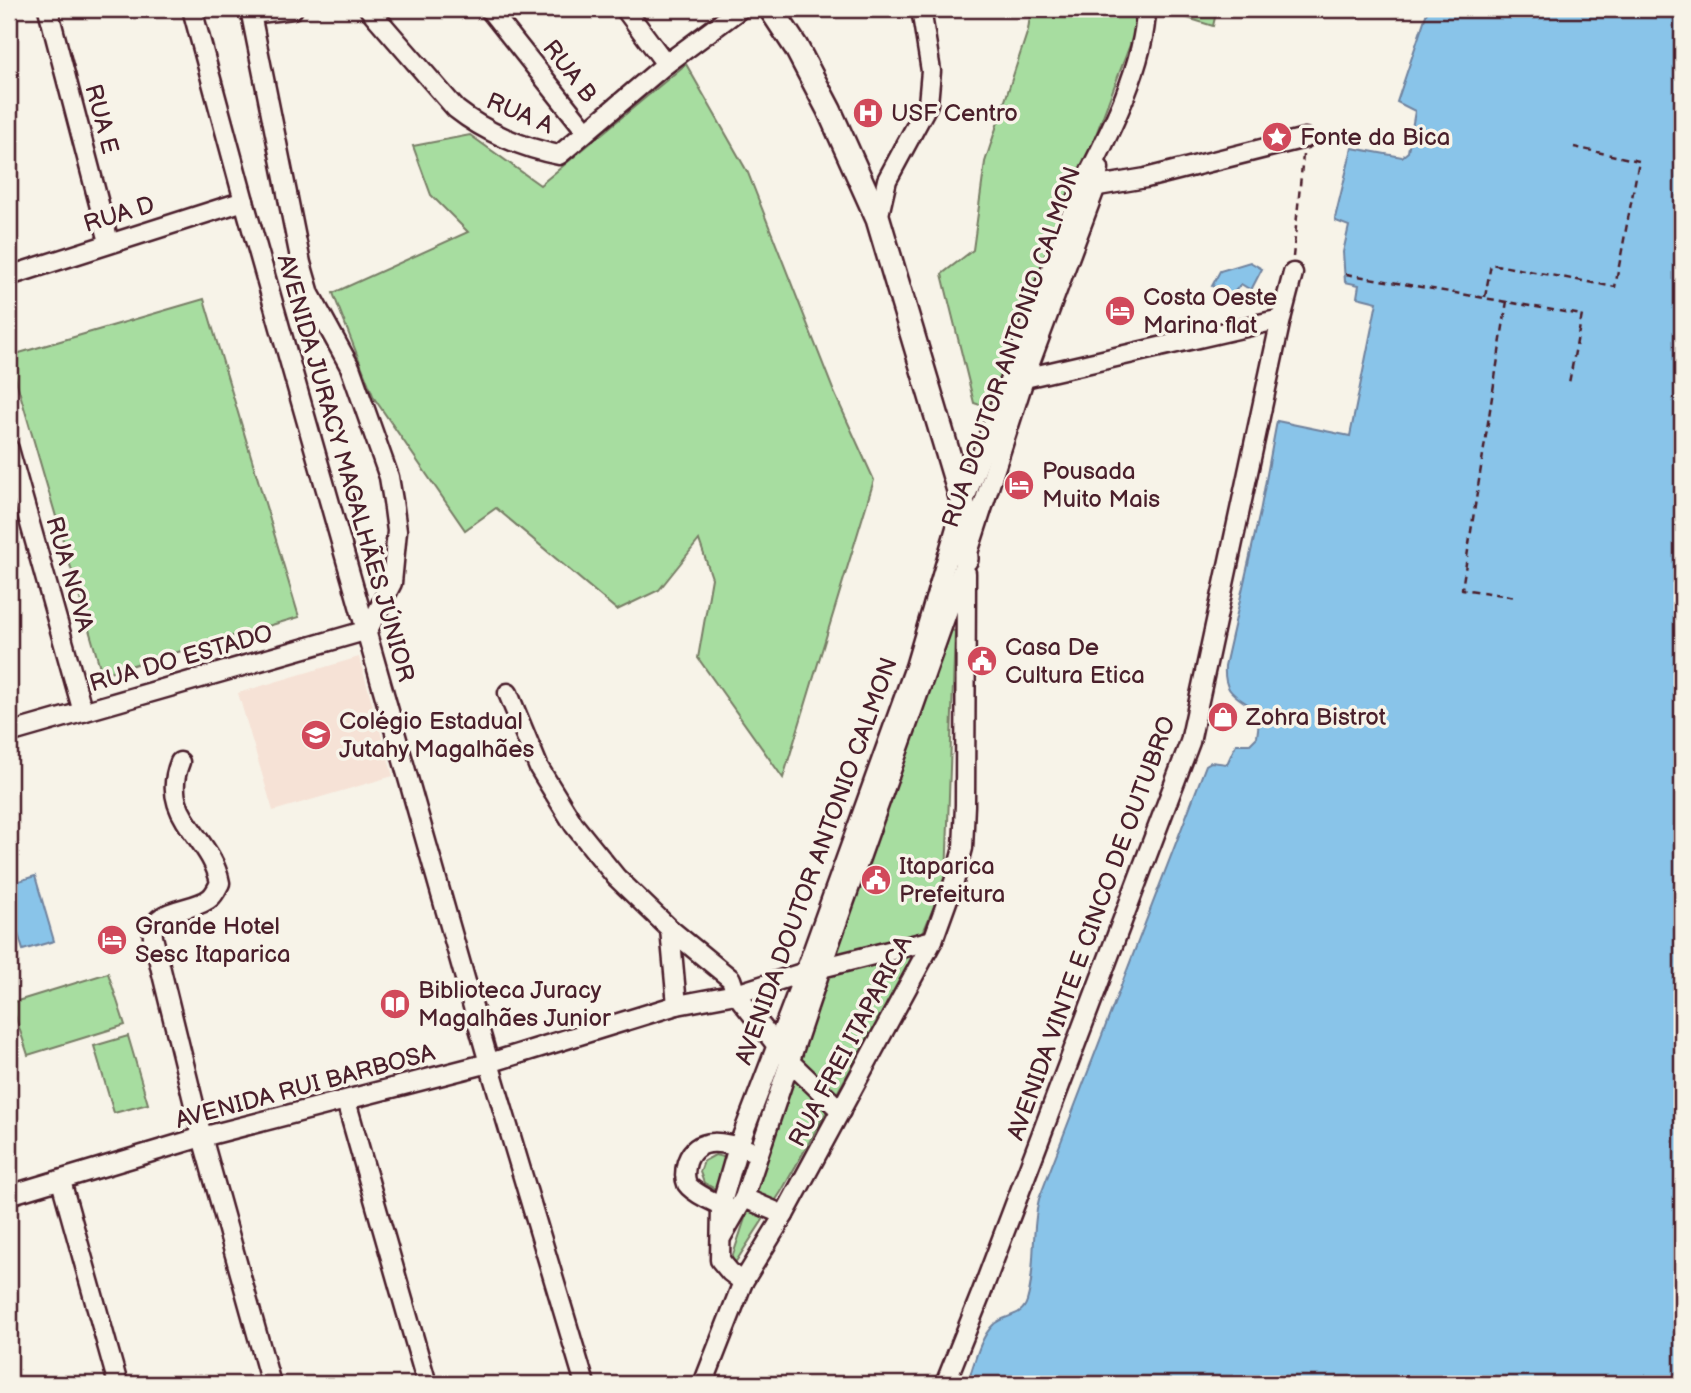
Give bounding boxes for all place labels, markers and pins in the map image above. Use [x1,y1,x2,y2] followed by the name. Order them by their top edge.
[851,96,885,130] hospital icon: USF Centro
[891,99,1018,128] place label: USF Centro
[1260,120,1294,154] place icon: Fonte da Bica
[1300,123,1450,152] place label: Fonte da Bica
[1143,283,1277,340] place label: Costa Oeste Marina flat
[1103,294,1137,328] hotel icon: Costa Oeste Marina flat
[1042,457,1160,514] place label: Pousada Muito Mais
[1002,468,1036,502] hotel icon: Pousada Muito Mais
[1005,633,1145,690] place label: Casa De Cultura Etica
[965,644,999,678] public building icon: Casa De Cultura Etica
[1206,700,1240,734] shop icon: Zohra Bistrot
[1245,703,1387,732] place label: Zohra Bistrot
[339,707,534,764] place label: Colégio Estadual Jutahy Magalhães
[299,718,333,752] school or university icon: Colégio Estadual Jutahy Magalhães
[899,852,1005,909] place label: Itaparica Prefeitura
[859,863,893,897] public building icon: Itaparica Prefeitura
[135,912,291,969] place label: Grande Hotel Sesc Itaparica
[95,923,129,957] hotel icon: Grande Hotel Sesc Itaparica
[418,976,611,1033] place label: Biblioteca Juracy Magalhães Junior
[378,987,412,1021] library icon: Biblioteca Juracy Magalhães Junior

